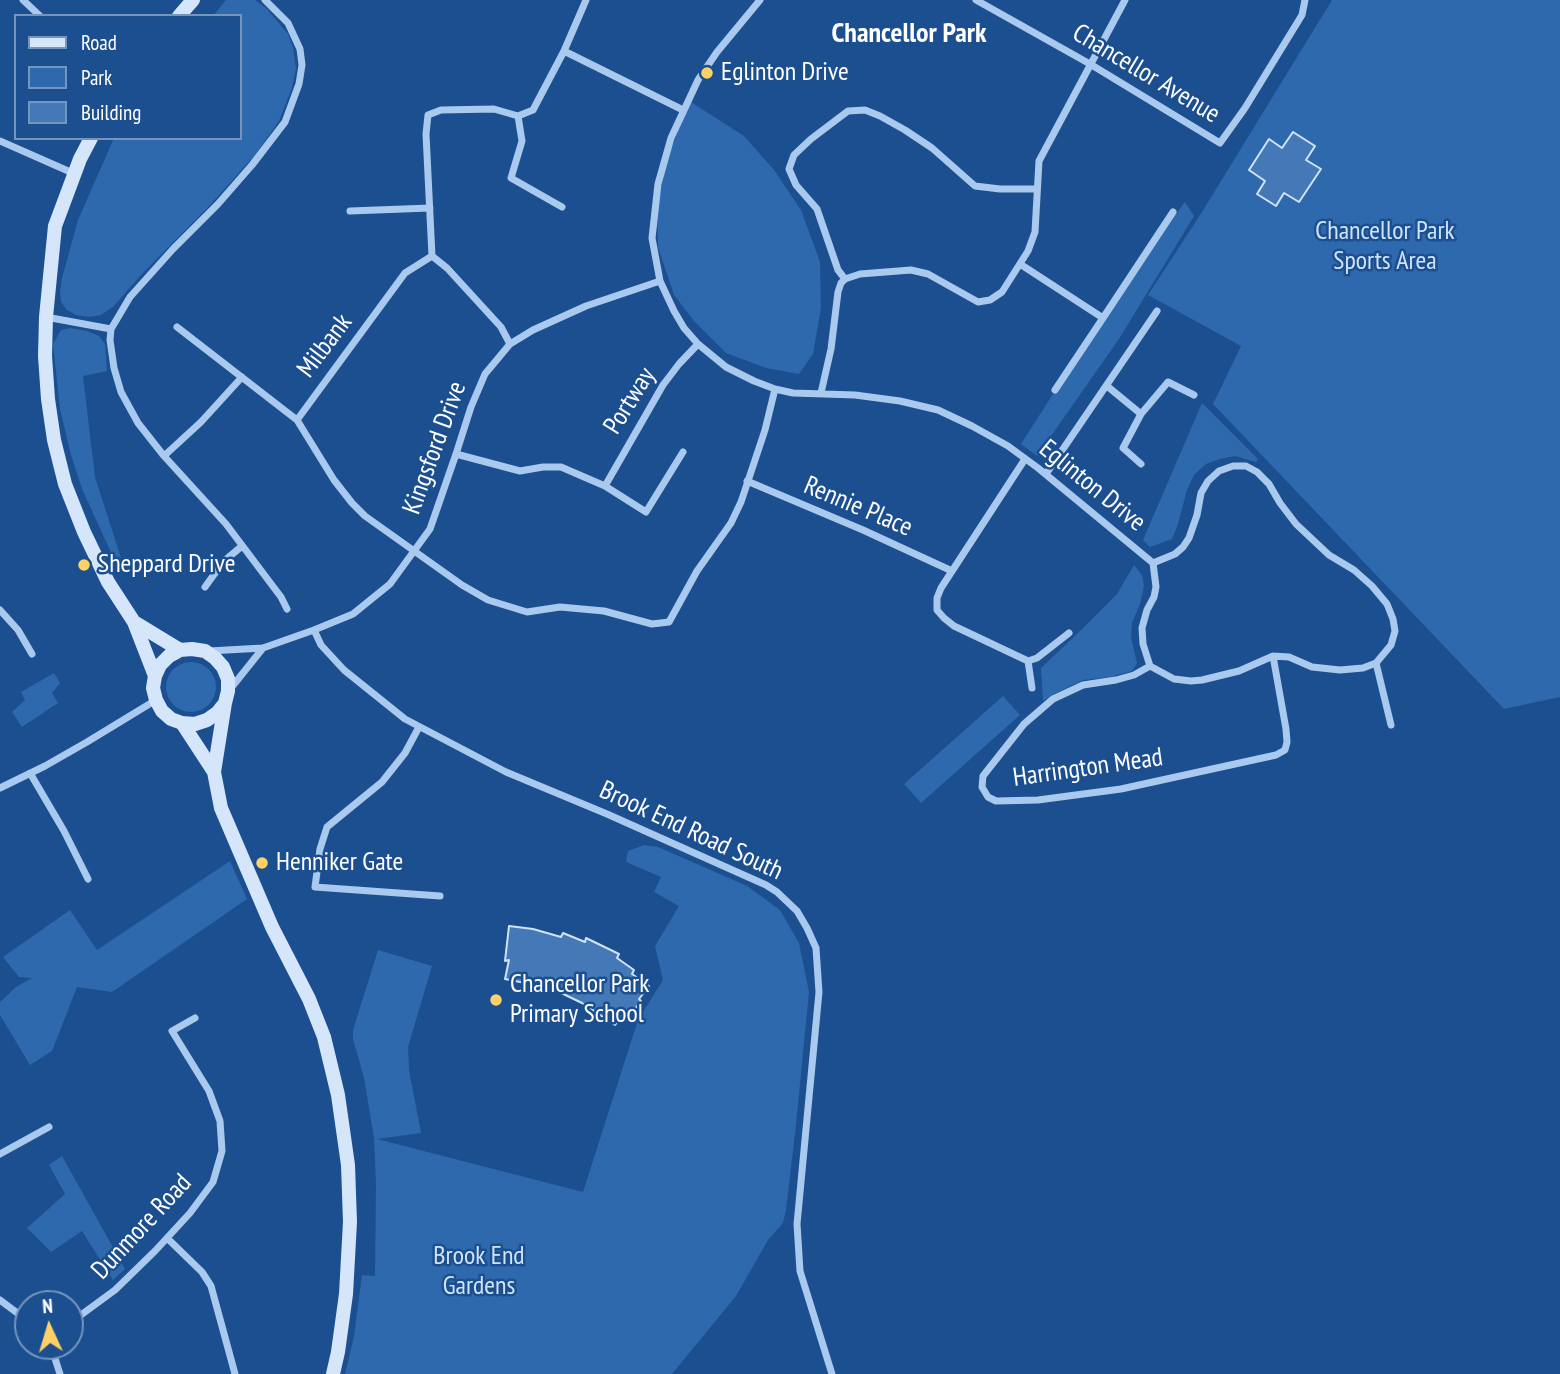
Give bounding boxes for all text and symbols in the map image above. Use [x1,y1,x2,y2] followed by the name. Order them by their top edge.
[14,14,242,140] legend
[832,17,986,51] district label: Chancellor Park
[1067,18,1225,130] street label: Chancellor Avenue
[81,29,117,56] text: Road
[721,57,849,89] place label: Eglinton Drive
[81,64,112,91] text: Park
[699,65,715,81] marker: Eglinton Drive
[81,99,141,126] text: Building
[1315,216,1455,278] park label: Chancellor Park Sports Area
[291,308,359,384] street label: Milbank
[598,362,662,440] street label: Portway
[397,377,473,519] street label: Kingsford Drive
[1033,434,1151,538] street label: Eglinton Drive
[799,470,917,544] street label: Rennie Place
[98,549,235,581] place label: Sheppard Drive
[76,557,92,573] marker: Sheppard Drive
[1011,742,1165,794] street label: Harrington Mead
[594,775,788,887] street label: Brook End Road South
[276,847,403,879] place label: Henniker Gate
[254,855,270,871] marker: Henniker Gate
[510,969,649,1030] place label: Chancellor Park Primary School
[488,992,504,1008] marker: Chancellor Park Primary School
[85,1168,199,1286] street label: Dunmore Road
[433,1241,525,1302] park label: Brook End Gardens
[14,1290,84,1360] north arrow
[42,1294,54,1318] text: N

